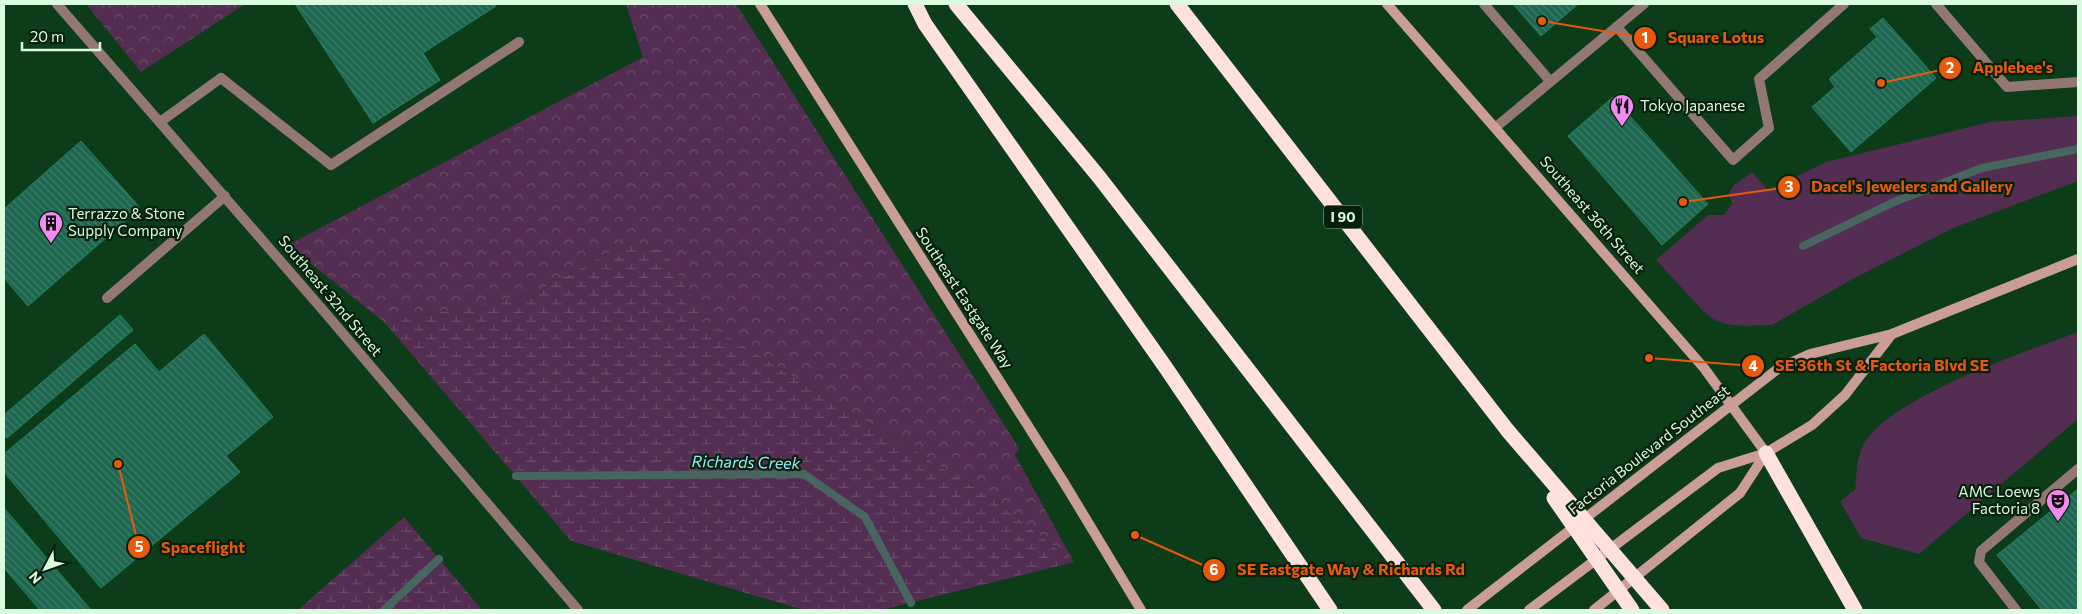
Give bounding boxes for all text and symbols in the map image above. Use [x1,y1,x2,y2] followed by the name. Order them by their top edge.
[22,20,100,52] scale bar
[1633,22,1774,53] callout: Square Lotus
[30,27,64,45] text: 20 m
[1668,27,1764,46] text: Square Lotus
[1642,28,1648,46] text: 1
[1938,52,2064,83] callout: Applebee's
[1973,57,2053,76] text: Applebee's
[1946,58,1954,76] text: 2
[1609,93,1635,127] restaurant icon: Tokyo Japanese
[1640,96,1745,114] place label: Tokyo Japanese
[1537,152,1649,277] street label: Southeast 36th Street
[1776,171,2023,202] callout: Dacel's Jewelers and Gallery
[1811,176,2013,195] text: Dacel's Jewelers and Gallery
[1785,177,1794,195] text: 3
[68,204,185,239] place label: Terrazzo & Stone Supply Company
[1324,206,1362,228] road number: I 90
[38,210,64,244] building icon: Terrazzo & Stone Supply Company
[912,223,1017,372] street label: Southeast Eastgate Way
[275,231,386,359] street label: Southeast 32nd Street
[1740,350,1999,381] callout: SE 36th St & Factoria Blvd SE
[1775,355,1989,374] text: SE 36th St & Factoria Blvd SE
[1748,356,1758,374] text: 4
[1564,381,1733,518] street label: Factoria Boulevard Southeast
[692,451,801,472] water label: Richards Creek
[1958,482,2040,517] place label: AMC Loews Factoria 8
[2045,488,2071,522] theatre icon: AMC Loews Factoria 8
[126,532,255,563] callout: Spaceflight
[135,537,144,555] text: 5
[161,537,245,556] text: Spaceflight
[20,544,70,594] north arrow
[1202,554,1475,585] callout: SE Eastgate Way & Richards Rd
[1237,559,1465,578] text: SE Eastgate Way & Richards Rd
[1209,560,1219,578] text: 6
[25,568,45,587] text: N

